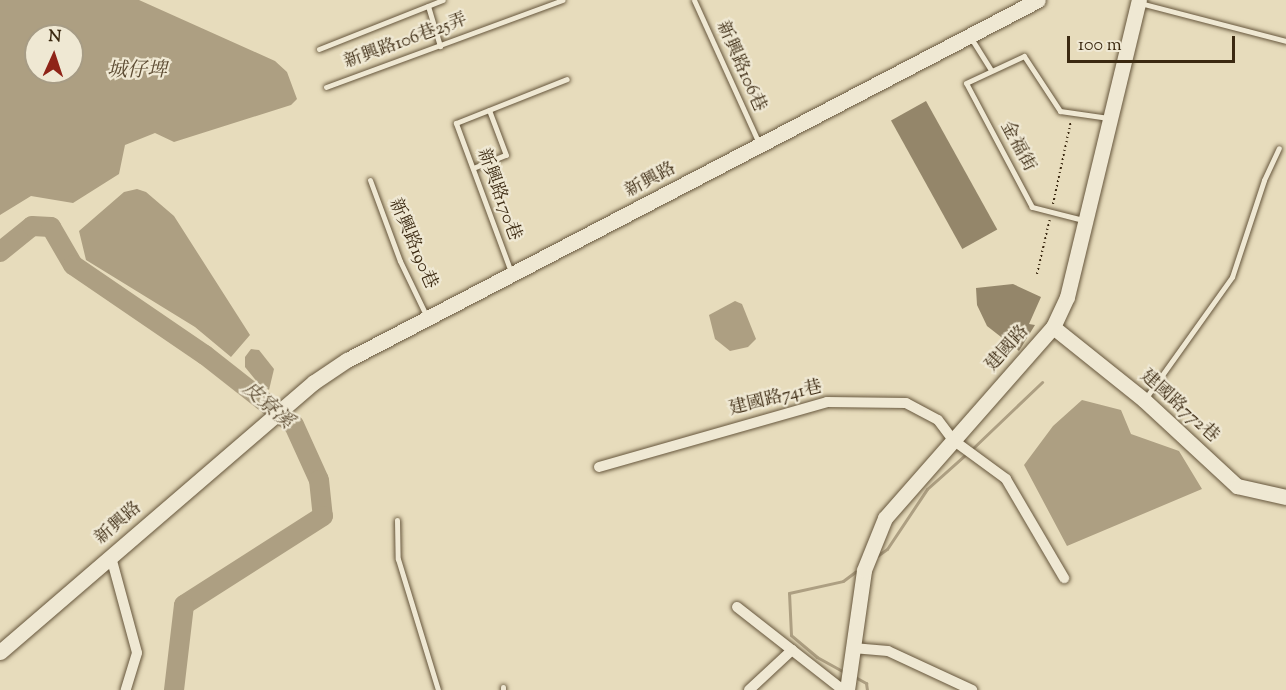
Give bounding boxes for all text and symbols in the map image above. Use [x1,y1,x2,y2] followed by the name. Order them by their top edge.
[342,10,470,74] street label: 新興路106巷25弄
[711,19,769,115] street label: 新興路106巷
[24,24,84,84] north arrow
[1070,24,1238,62] scale bar
[48,26,62,49] text: N
[1078,33,1122,59] text: 100 m
[107,59,167,83] water label: 城仔埤
[995,118,1039,176] street label: 金福街
[471,146,525,244] street label: 新興路170巷
[622,159,680,203] street label: 新興路
[383,195,441,293] street label: 新興路190巷
[982,322,1034,376] street label: 建國路
[1135,366,1223,448] street label: 建國路772巷
[236,377,298,435] water label: 皮寮溪
[727,377,825,421] street label: 建國路741巷
[92,498,146,550] street label: 新興路

